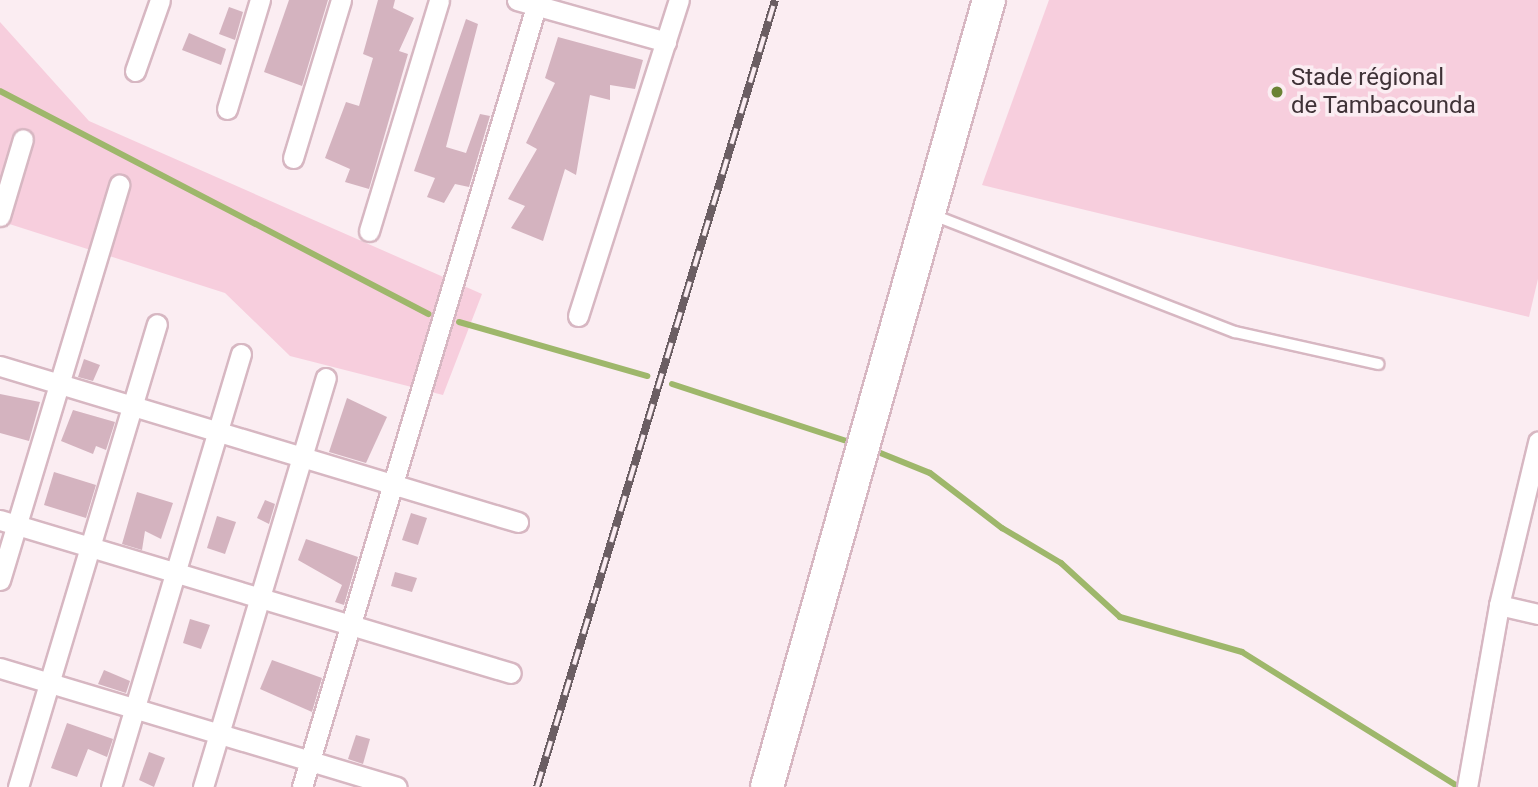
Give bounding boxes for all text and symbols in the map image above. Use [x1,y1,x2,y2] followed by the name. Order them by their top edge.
[1291,64,1476,120] place label: Stade régional de Tambacounda
[1269,84,1285,100] marker: Stade régional de Tambacounda

